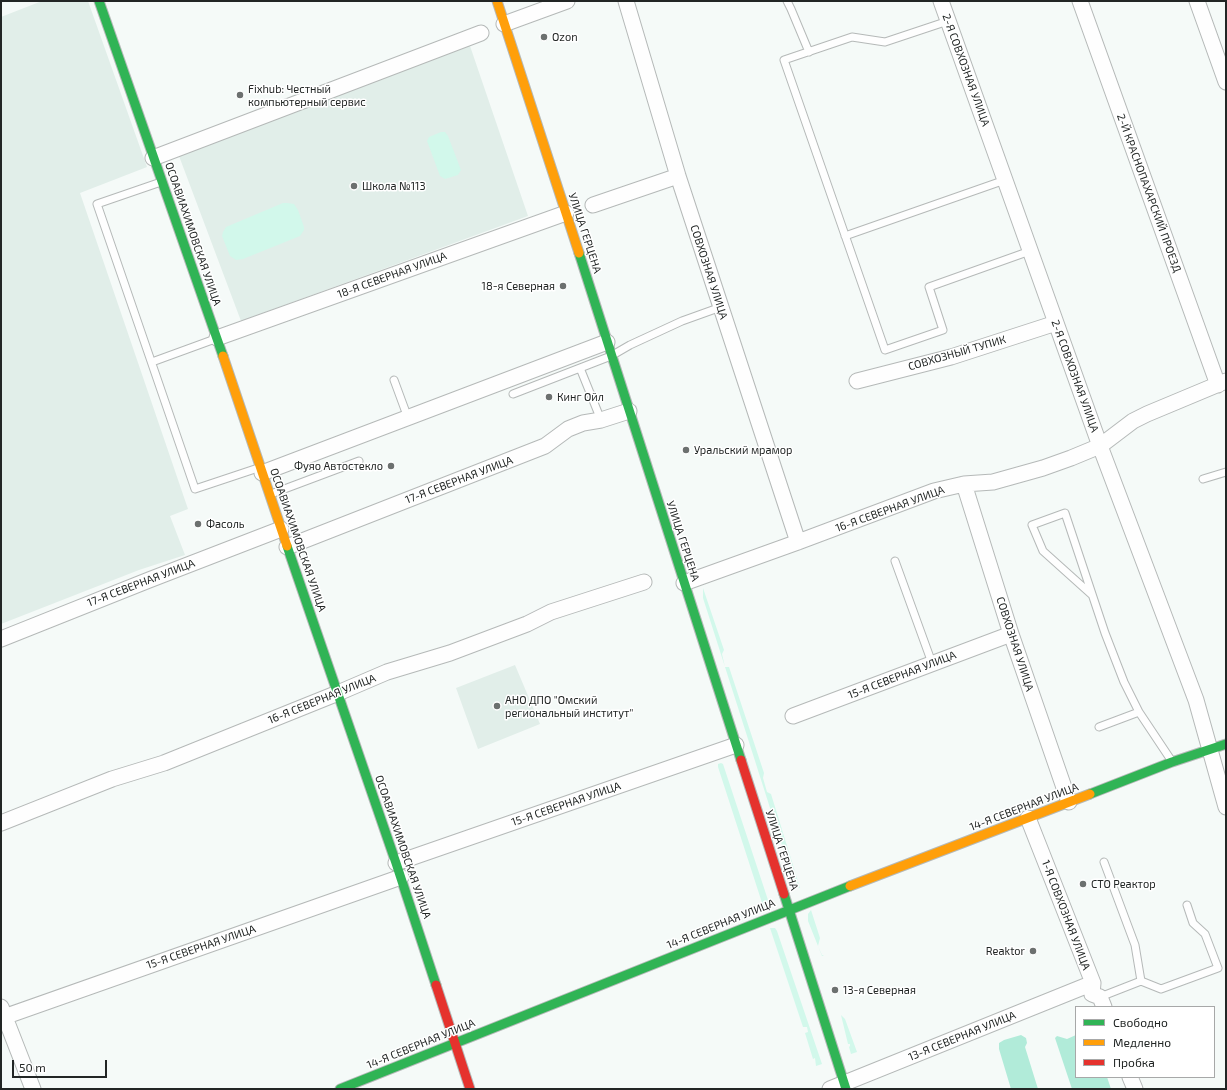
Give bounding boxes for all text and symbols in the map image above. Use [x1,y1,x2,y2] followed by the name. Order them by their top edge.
[939,12,993,128] street label: 2-Я СОВХОЗНАЯ УЛИЦА
[552,30,578,44] place label: Ozon
[539,32,549,42] marker: Ozon
[248,82,366,108] place label: Fixhub: Честный компьютерный сервис
[235,90,245,100] marker: Fixhub: Честный компьютерный сервис
[1114,112,1184,274] street label: 2-Й КРАСНОПАХАРСКИЙ ПРОЕЗД
[162,161,224,307] street label: ОСОАВИАХИМОВСКАЯ УЛИЦА
[362,179,426,193] place label: Школа №113
[349,181,359,191] marker: Школа №113
[566,191,604,275] street label: УЛИЦА ГЕРЦЕНА
[688,223,730,321] street label: СОВХОЗНАЯ УЛИЦА
[336,249,448,301] street label: 18-Я СЕВЕРНАЯ УЛИЦА
[482,279,555,293] place label: 18-я Северная
[558,281,568,291] marker: 18-я Северная
[1048,318,1102,434] street label: 2-Я СОВХОЗНАЯ УЛИЦА
[907,333,1007,373] street label: СОВХОЗНЫЙ ТУПИК
[557,390,604,404] place label: Кинг Ойл
[544,392,554,402] marker: Кинг Ойл
[694,443,792,457] place label: Уральский мрамор
[681,445,691,455] marker: Уральский мрамор
[403,453,515,507] street label: 17-Я СЕВЕРНАЯ УЛИЦА
[294,459,383,473] place label: Фуяо Автостекло
[386,461,396,471] marker: Фуяо Автостекло
[267,467,329,613] street label: ОСОАВИАХИМОВСКАЯ УЛИЦА
[834,483,946,535] street label: 16-Я СЕВЕРНАЯ УЛИЦА
[664,499,702,583] street label: УЛИЦА ГЕРЦЕНА
[206,517,244,531] place label: Фасоль
[193,519,203,529] marker: Фасоль
[85,556,197,610] street label: 17-Я СЕВЕРНАЯ УЛИЦА
[994,595,1036,693] street label: СОВХОЗНАЯ УЛИЦА
[846,648,958,702] street label: 15-Я СЕВЕРНАЯ УЛИЦА
[266,671,378,727] street label: 16-Я СЕВЕРНАЯ УЛИЦА
[505,693,633,719] place label: АНО ДПО "Омский региональный институт"
[492,701,502,711] marker: АНО ДПО "Омский региональный институт"
[372,774,434,920] street label: ОСОАВИАХИМОВСКАЯ УЛИЦА
[510,779,622,829] street label: 15-Я СЕВЕРНАЯ УЛИЦА
[968,780,1080,834] street label: 14-Я СЕВЕРНАЯ УЛИЦА
[763,808,801,892] street label: УЛИЦА ГЕРЦЕНА
[1039,858,1093,972] street label: 1-Я СОВХОЗНАЯ УЛИЦА
[1091,877,1156,891] place label: СТО Реактор
[1078,879,1088,889] marker: СТО Реактор
[665,896,777,952] street label: 14-Я СЕВЕРНАЯ УЛИЦА
[145,922,257,972] street label: 15-Я СЕВЕРНАЯ УЛИЦА
[986,944,1025,958] place label: Reaktor
[1028,946,1038,956] marker: Reaktor
[843,983,916,997] place label: 13-я Северная
[830,985,840,995] marker: 13-я Северная
[1075,1006,1215,1078] legend
[906,1008,1018,1064] street label: 13-Я СЕВЕРНАЯ УЛИЦА
[1113,1015,1168,1029] text: Свободно
[365,1016,477,1072] street label: 14-Я СЕВЕРНАЯ УЛИЦА
[1113,1035,1171,1049] text: Медленно
[14,1052,109,1078] scale bar
[1113,1055,1155,1069] text: Пробка
[19,1060,46,1074] text: 50 m

